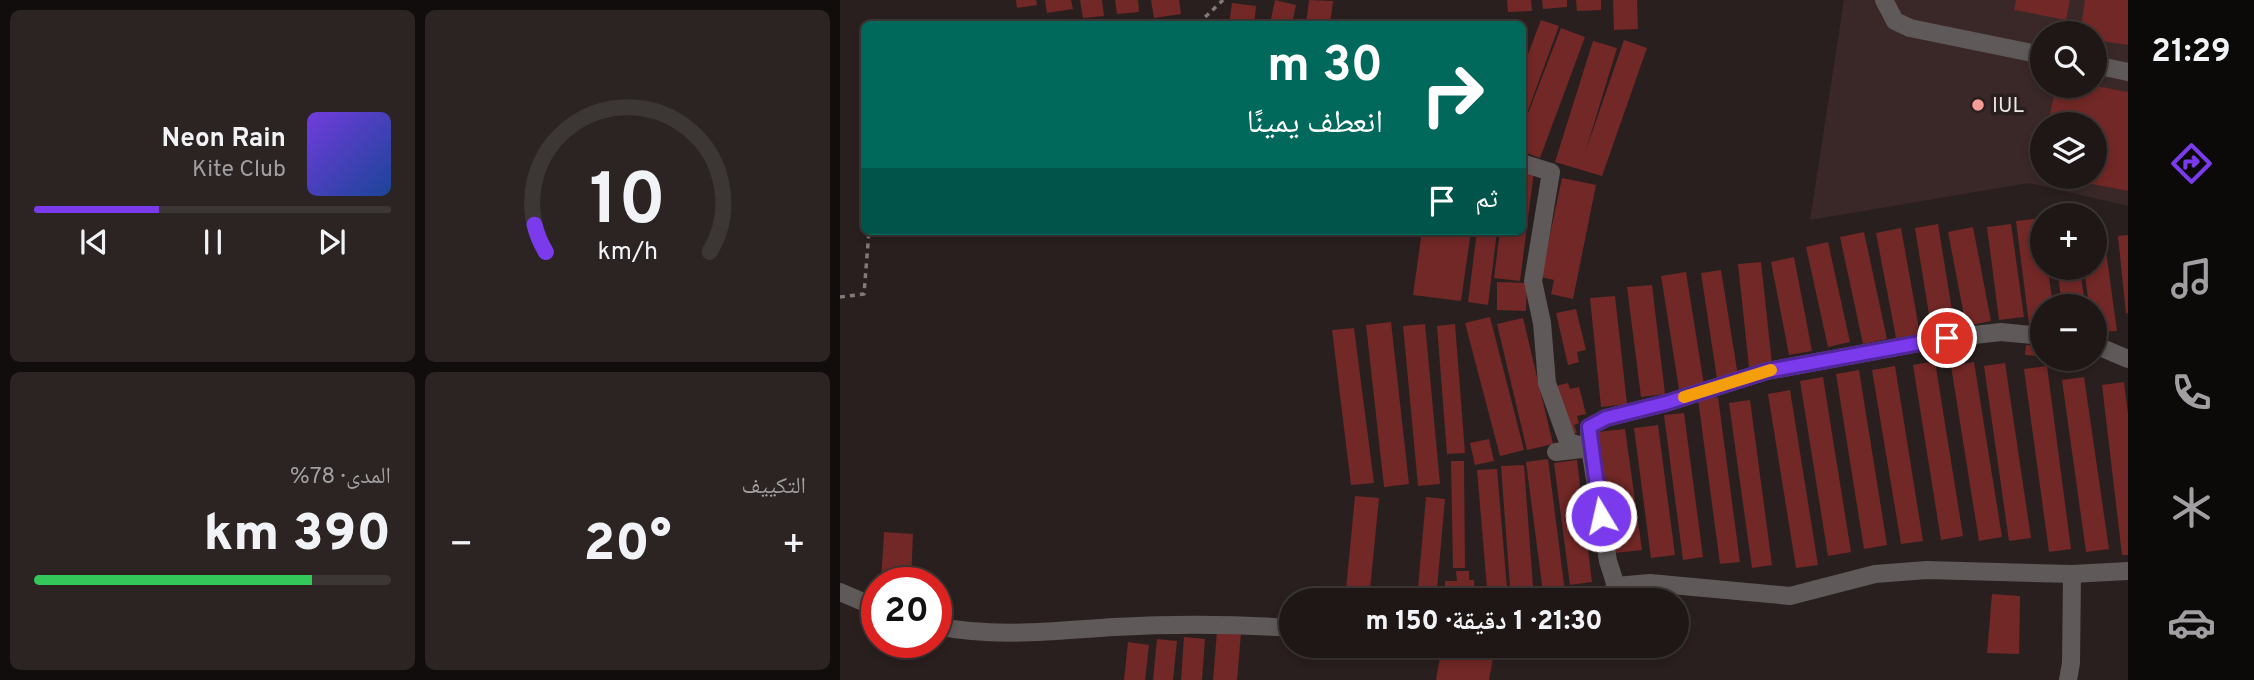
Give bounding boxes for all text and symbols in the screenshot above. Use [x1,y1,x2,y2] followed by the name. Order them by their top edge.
[2030,21,2107,371] map controls
[2030,21,2107,98] button: search
[2151,33,2231,73] text: 21:29
[1267,37,1383,99] text: 30 m
[1407,49,1498,140] icon: right
[1992,93,2024,120] place label: IUL
[1970,97,1986,113] marker: IUL
[1246,104,1383,144] text: انعطف يمينًا
[2030,112,2107,189] button: layers
[161,123,286,156] text: Neon Rain
[2167,139,2216,188] icon: directions
[192,156,286,185] text: Kite Club
[589,159,666,251] text: 10
[1423,182,1461,220] icon: arrive
[1475,184,1498,217] text: ثم
[2030,203,2107,280] button: +
[75,223,113,261] icon: previous
[194,223,232,261] icon: pause
[313,223,351,261] icon: next
[597,237,658,269] text: km/h
[2167,254,2216,303] icon: music
[2030,294,2107,371] button: −
[1917,308,1977,368] pin
[1928,319,1966,357] icon: arrive
[2167,368,2216,417] icon: phone
[290,463,391,492] text: المدى · 78%
[741,473,806,502] text: التكييف
[1564,479,1638,553] position arrow
[2167,483,2216,532] icon: climate
[204,503,391,569] text: 390 km
[583,513,672,579] text: 20°
[449,522,474,571] text: −
[781,522,806,571] text: +
[861,567,952,658] speed limit sign: 20
[2167,598,2216,647] icon: car
[1365,606,1603,639] text: 21:30 · 1 دقيقة · 150 m

